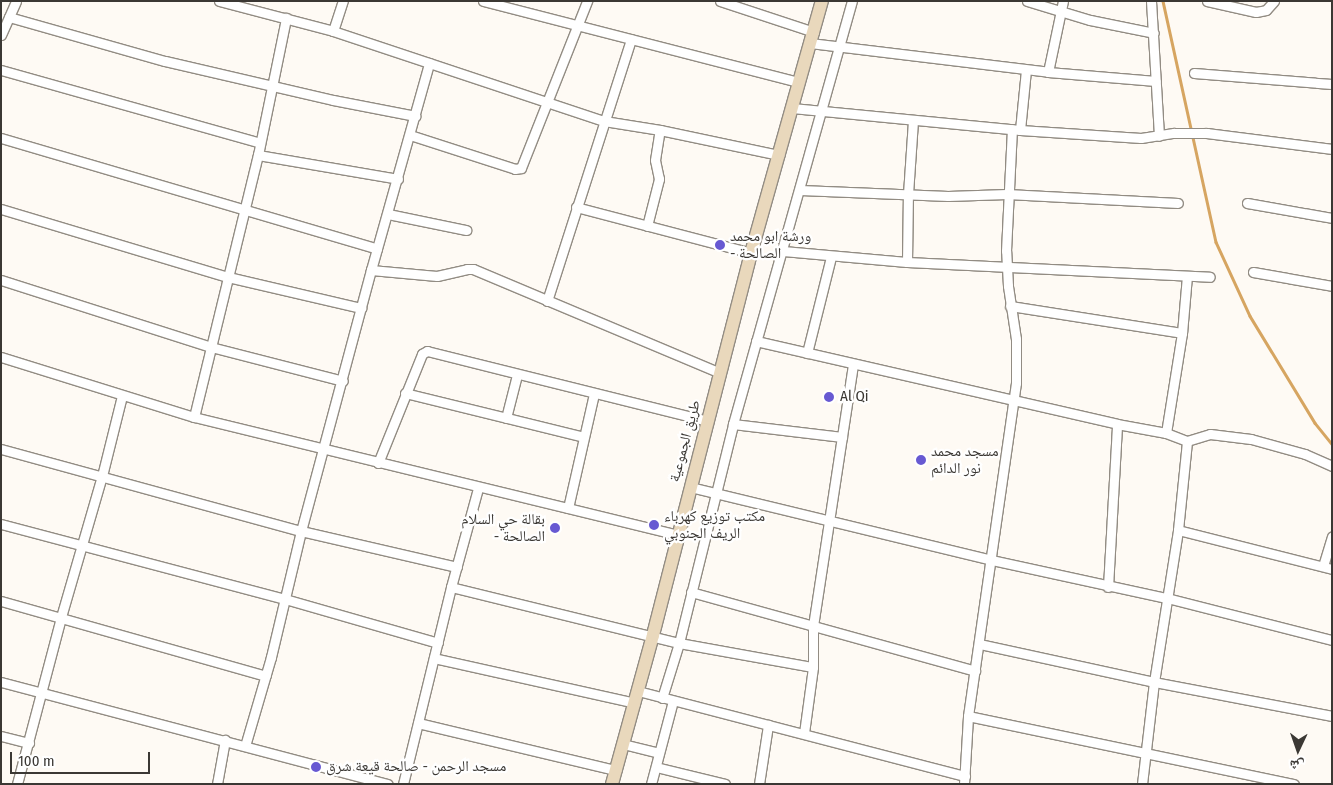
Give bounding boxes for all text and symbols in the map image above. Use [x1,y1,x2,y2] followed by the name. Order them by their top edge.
[730,227,811,262] place label: ورشة ابو محمد - الصالحة
[714,239,726,251] marker: ورشة ابو محمد - الصالحة
[840,388,869,406] place label: Al Qi
[822,390,836,404] marker: Al Qi
[665,398,705,484] street label: طريق الجموعية
[931,442,999,477] place label: مسجد محمد نور الدائم
[915,454,927,466] marker: مسجد محمد نور الدائم
[664,507,765,542] place label: مكتب توزيع كهرباء الريف الجنوبي
[461,510,545,545] place label: بقالة حي السلام - الصالحة
[648,519,660,531] marker: مكتب توزيع كهرباء الريف الجنوبي
[549,522,561,534] marker: بقالة حي السلام - الصالحة
[1273,725,1323,775] north arrow
[12,742,152,774] scale bar
[18,752,55,770] text: 100 m
[1289,757,1305,774] text: ش
[326,758,506,776] place label: مسجد الرحمن - صالحة قيعة شرق
[310,761,322,773] marker: مسجد الرحمن - صالحة قيعة شرق

